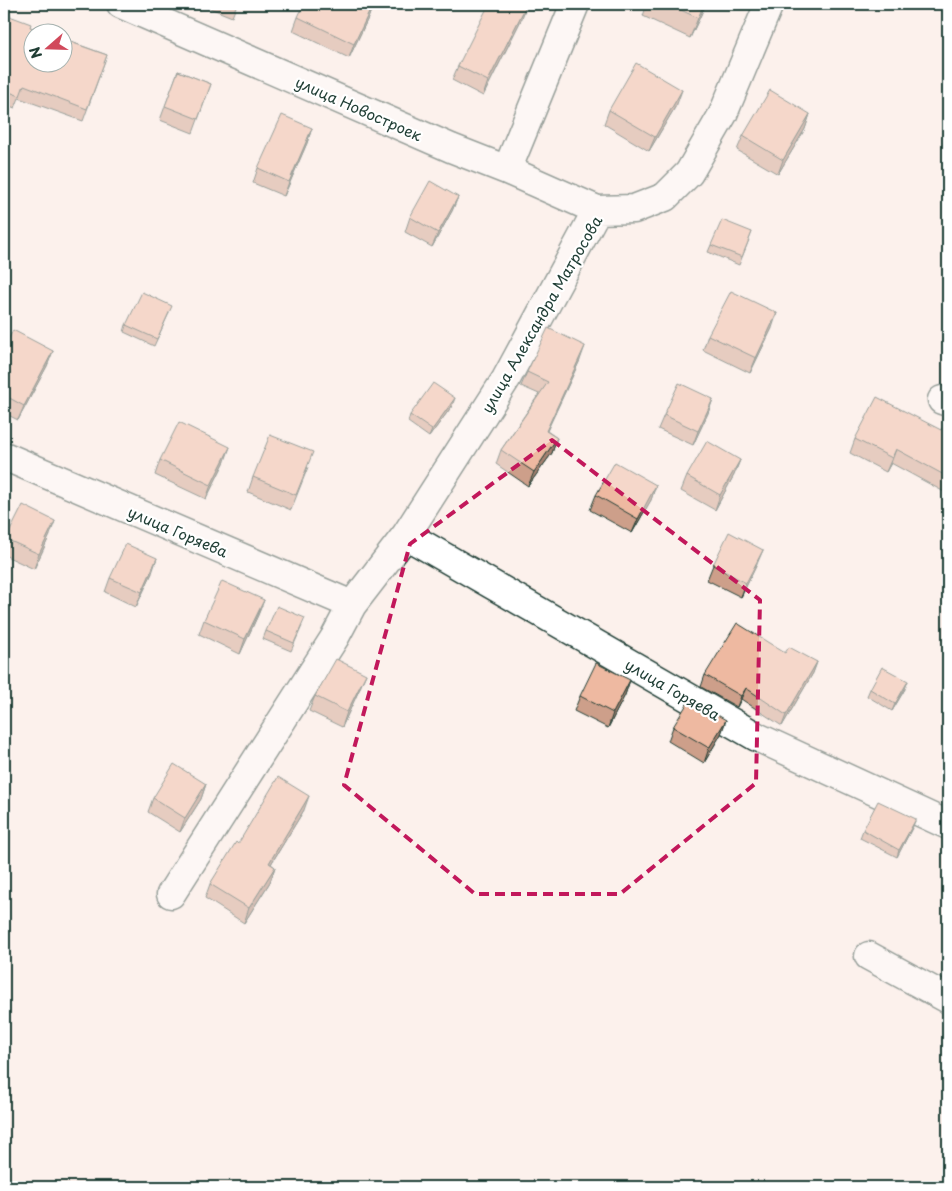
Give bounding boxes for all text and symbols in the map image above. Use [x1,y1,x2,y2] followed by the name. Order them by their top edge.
[22,22,72,72] north arrow
[24,44,47,61] text: N
[292,70,426,146] street label: улица Новостроек
[475,210,607,417] street label: улица Александра Матросова
[124,500,232,563] street label: улица Горяева
[621,652,725,726] street label: улица Горяева

